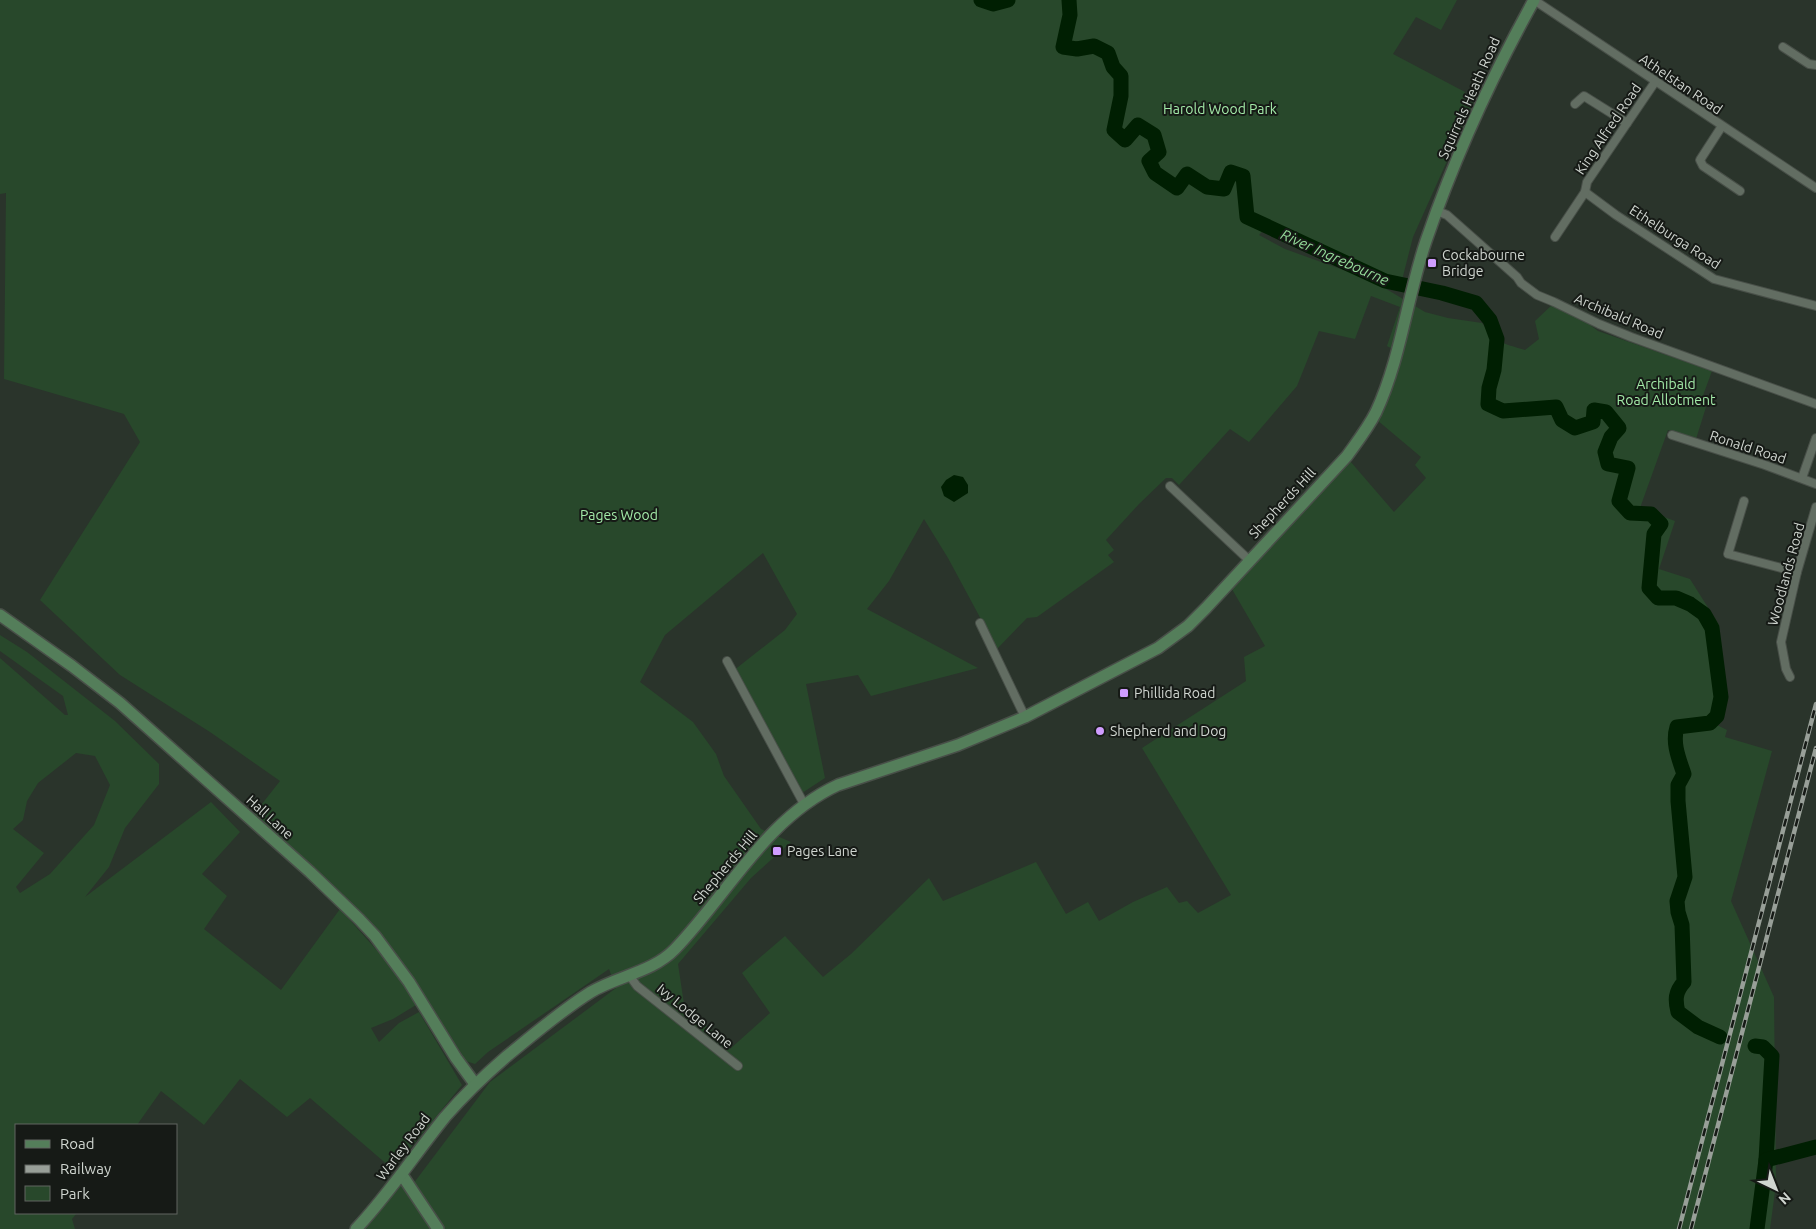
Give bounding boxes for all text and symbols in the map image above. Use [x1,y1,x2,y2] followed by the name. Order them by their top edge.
[1435,35,1503,161] street label: Squirrels Heath Road
[1637,50,1725,118] street label: Athelstan Road
[1572,80,1644,178] street label: King Alfred Road
[1163,101,1277,117] park label: Harold Wood Park
[1627,202,1723,272] street label: Ethelburga Road
[1278,226,1392,289] water label: River Ingrebourne
[1442,247,1525,279] place label: Cockabourne Bridge
[1426,257,1438,269] marker: Cockabourne Bridge
[1572,290,1666,342] street label: Archibald Road
[1617,376,1716,408] park label: Archibald Road Allotment
[1708,427,1788,467] street label: Ronald Road
[1245,464,1319,541] street label: Shepherds Hill
[580,507,658,523] park label: Pages Wood
[1765,521,1807,627] street label: Woodlands Road
[1134,685,1215,701] place label: Phillida Road
[1118,687,1130,699] marker: Phillida Road
[1110,723,1226,739] place label: Shepherd and Dog
[1094,725,1106,737] marker: Shepherd and Dog
[243,792,297,842] street label: Hall Lane
[690,827,760,907] street label: Shepherds Hill
[787,843,858,859] place label: Pages Lane
[771,845,783,857] marker: Pages Lane
[654,980,736,1052] street label: Ivy Lodge Lane
[373,1111,433,1183] street label: Warley Road
[15,1124,178,1214] legend
[60,1135,95,1152] text: Road
[60,1160,111,1177] text: Railway
[1751,1164,1801,1214] north arrow
[60,1185,90,1202] text: Park
[1776,1189,1794,1208] text: N

